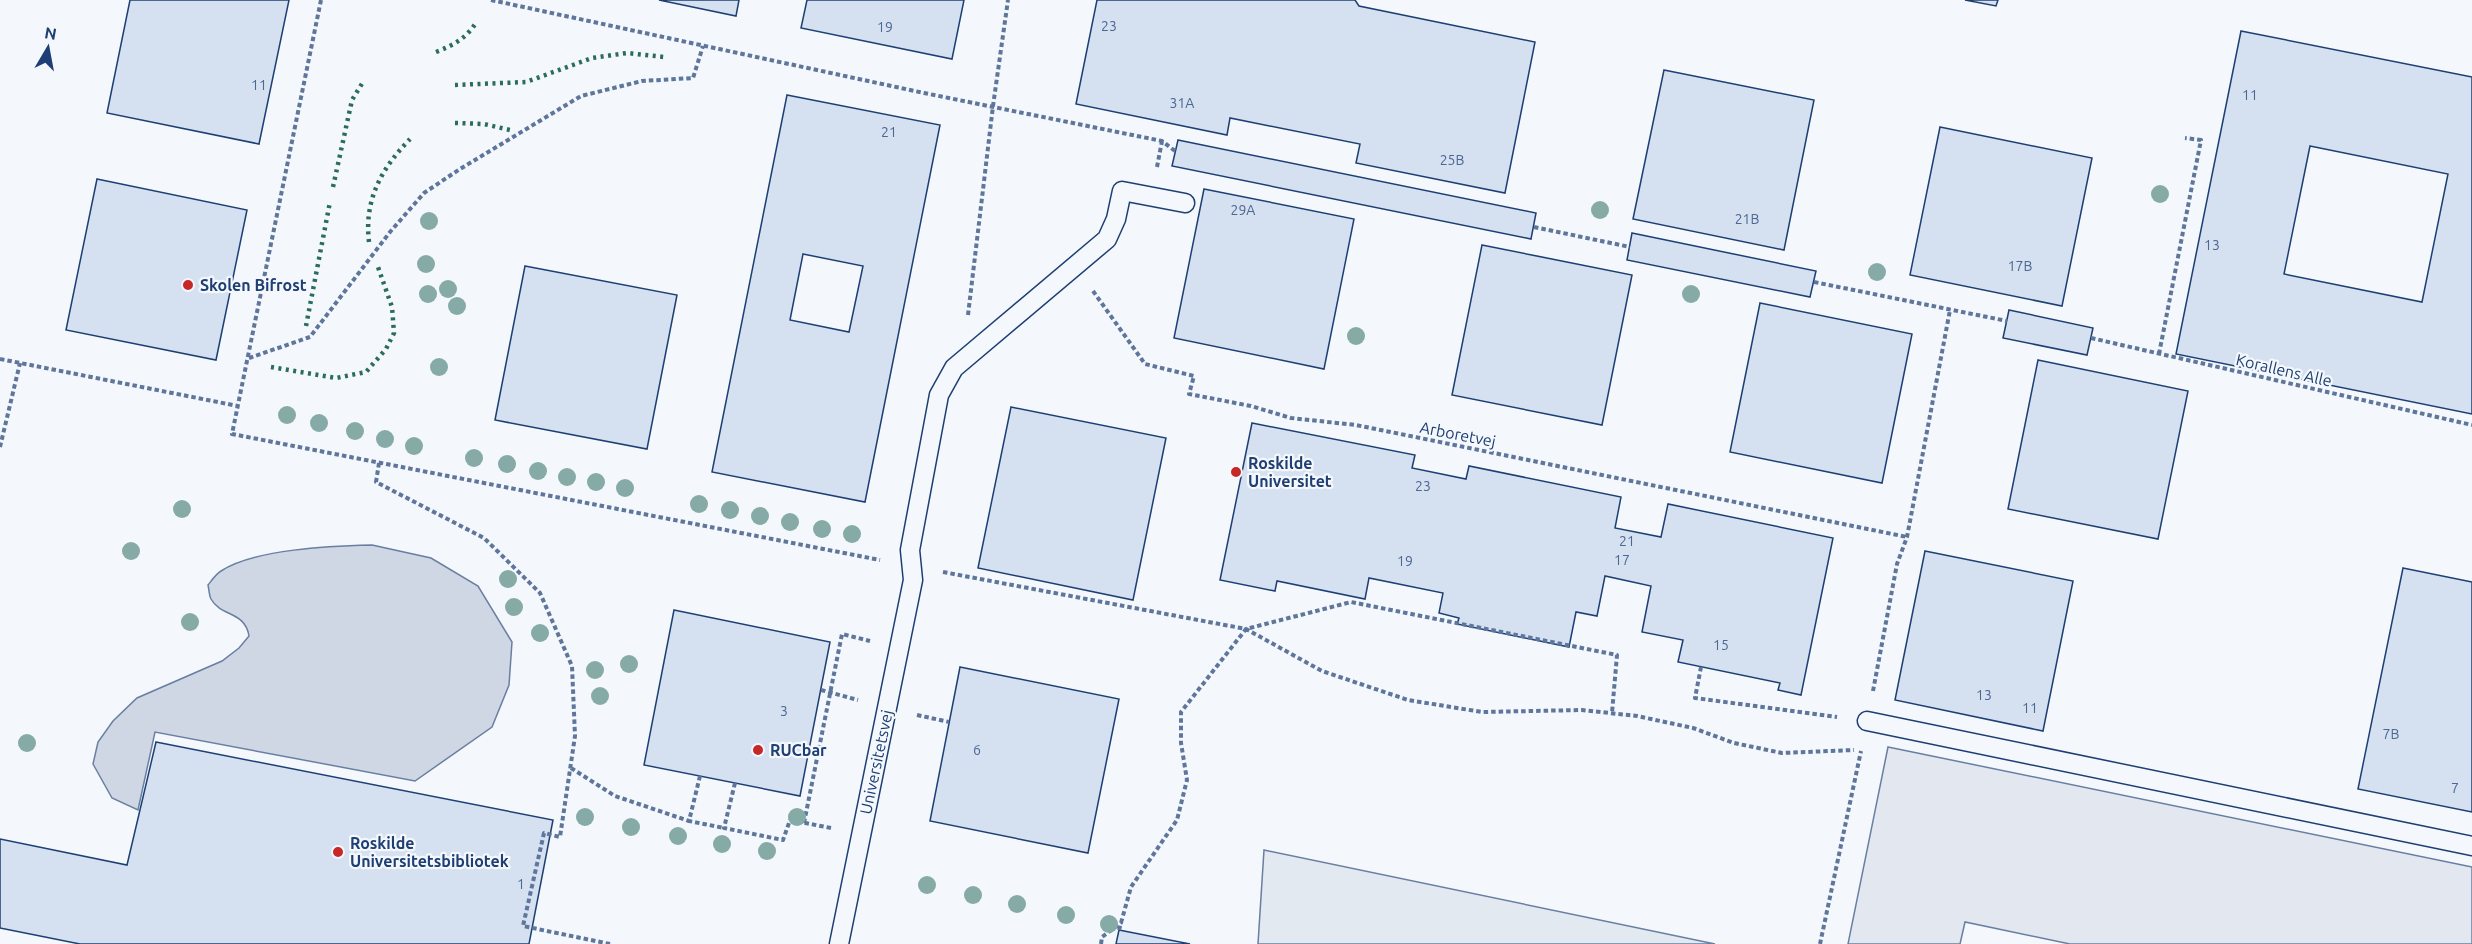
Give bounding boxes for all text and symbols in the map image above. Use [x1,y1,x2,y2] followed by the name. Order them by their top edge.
[18,18,78,78] north arrow
[1101,18,1117,34] house number: 23
[877,19,893,35] house number: 19
[43,23,58,43] text: N
[251,77,267,93] house number: 11
[2242,87,2258,103] house number: 11
[1170,95,1194,111] house number: 31A
[881,124,897,140] house number: 21
[1440,152,1464,168] house number: 25B
[1231,202,1255,218] house number: 29A
[1735,211,1759,227] house number: 21B
[2204,237,2220,253] house number: 13
[2008,258,2032,274] house number: 17B
[200,276,307,294] place label: Skolen Bifrost
[181,278,195,292] marker: Skolen Bifrost
[2234,350,2334,390] street label: Korallens Alle
[1419,418,1497,450] street label: Arboretvej
[1248,454,1332,490] place label: Roskilde Universitet
[1229,465,1243,479] marker: Roskilde Universitet
[1415,478,1431,494] house number: 23
[1619,533,1635,549] house number: 21
[1614,552,1630,568] house number: 17
[1397,553,1413,569] house number: 19
[1713,637,1729,653] house number: 15
[1976,687,1992,703] house number: 13
[2022,700,2038,716] house number: 11
[780,703,788,719] house number: 3
[856,708,896,816] street label: Universitetsvej
[2383,726,2399,742] house number: 7B
[770,741,827,759] place label: RUCbar
[973,742,981,758] house number: 6
[751,743,765,757] marker: RUCbar
[2451,780,2459,796] house number: 7
[350,834,509,870] place label: Roskilde Universitetsbibliotek
[331,845,345,859] marker: Roskilde Universitetsbibliotek
[517,876,525,892] house number: 1

